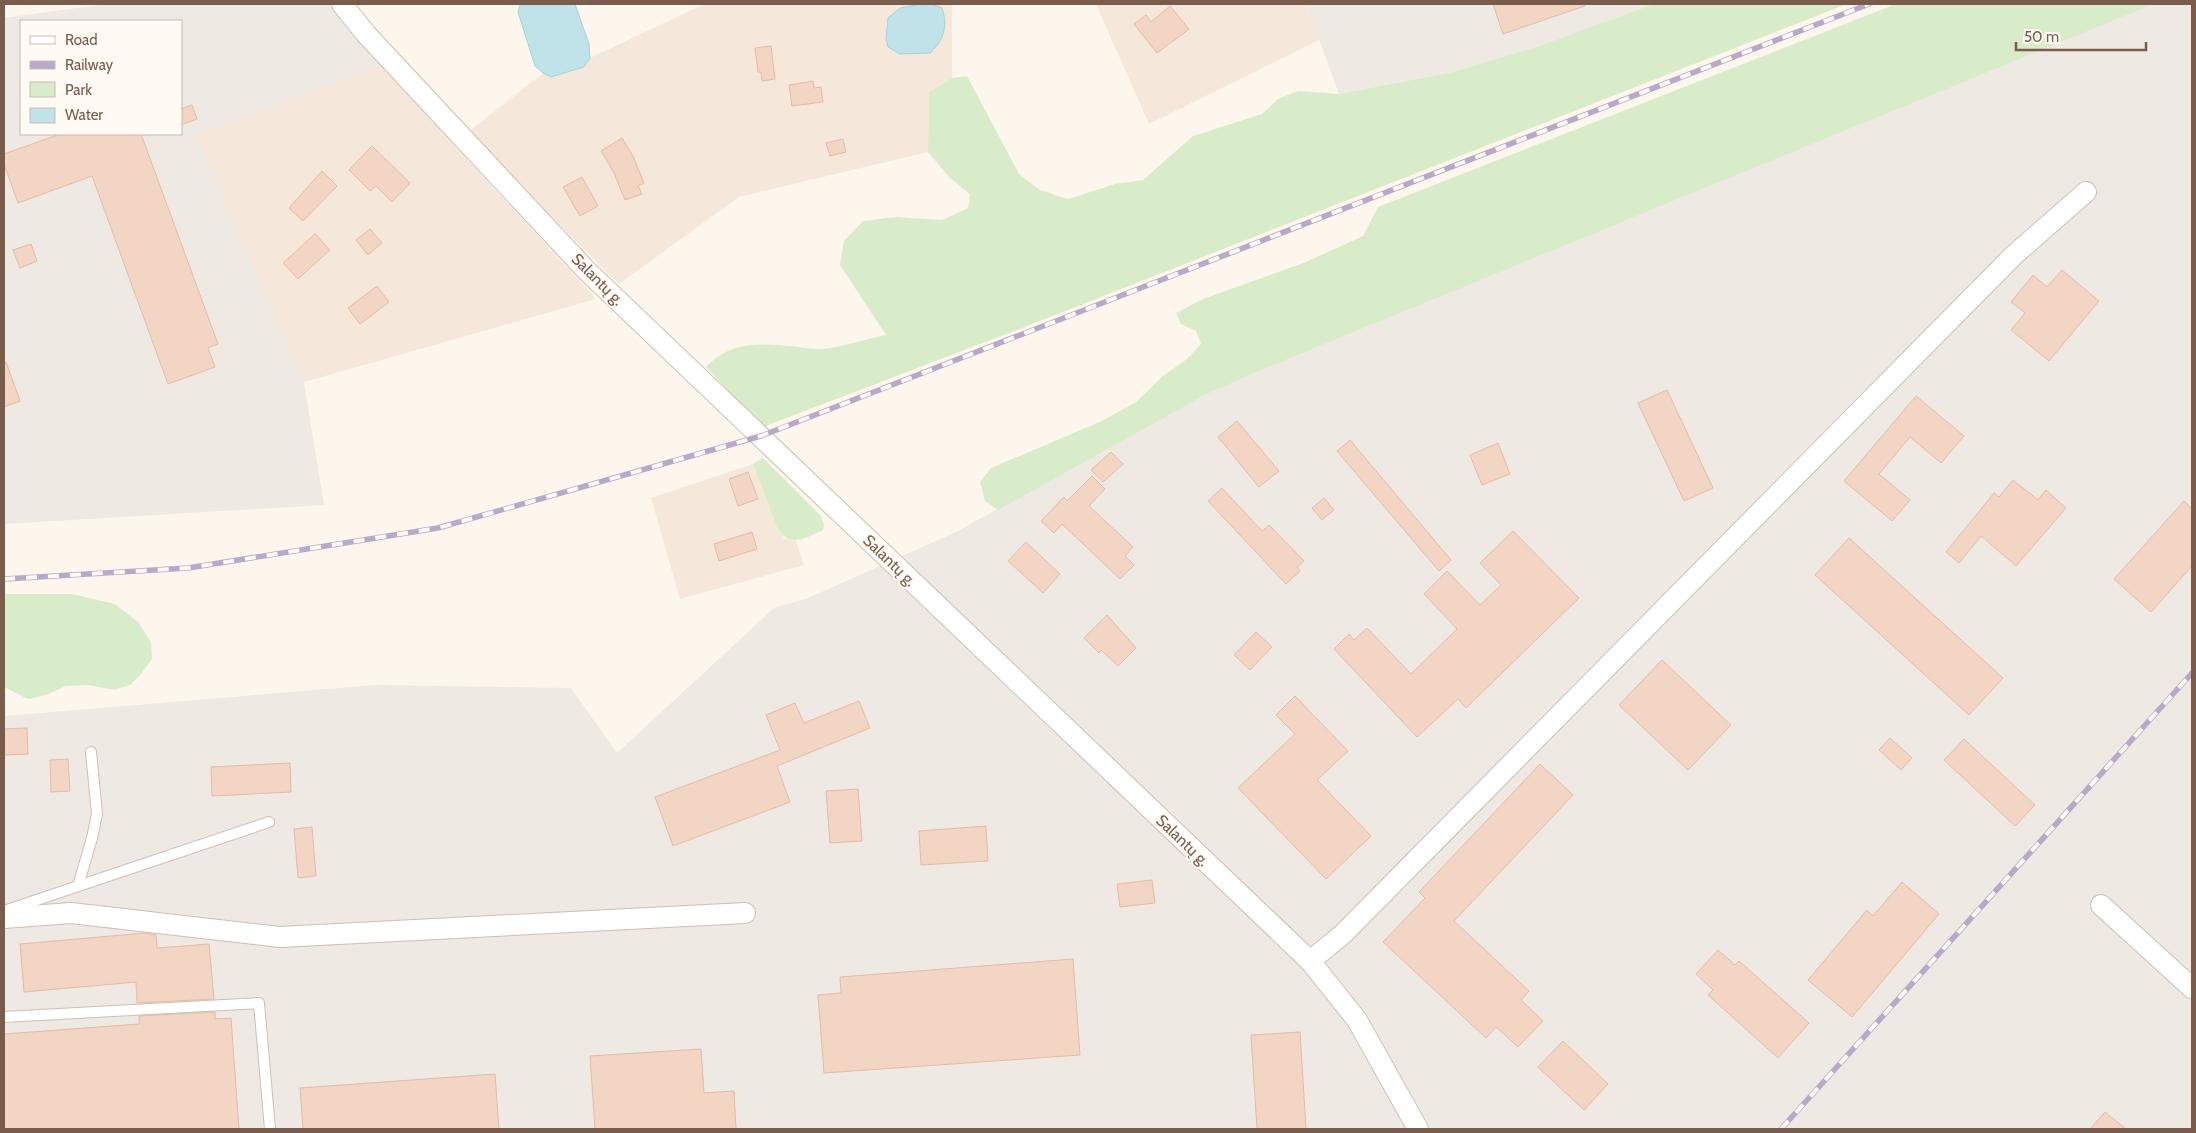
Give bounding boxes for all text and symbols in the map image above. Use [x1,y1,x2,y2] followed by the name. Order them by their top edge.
[20,20,182,135] legend
[2016,20,2146,52] scale bar
[2024,28,2059,46] text: 50 m
[65,31,98,49] text: Road
[65,56,114,74] text: Railway
[65,81,92,99] text: Park
[65,106,103,124] text: Water
[568,249,628,309] street label: Salantų g.
[859,531,920,590] street label: Salantų g.
[1152,811,1213,870] street label: Salantų g.

